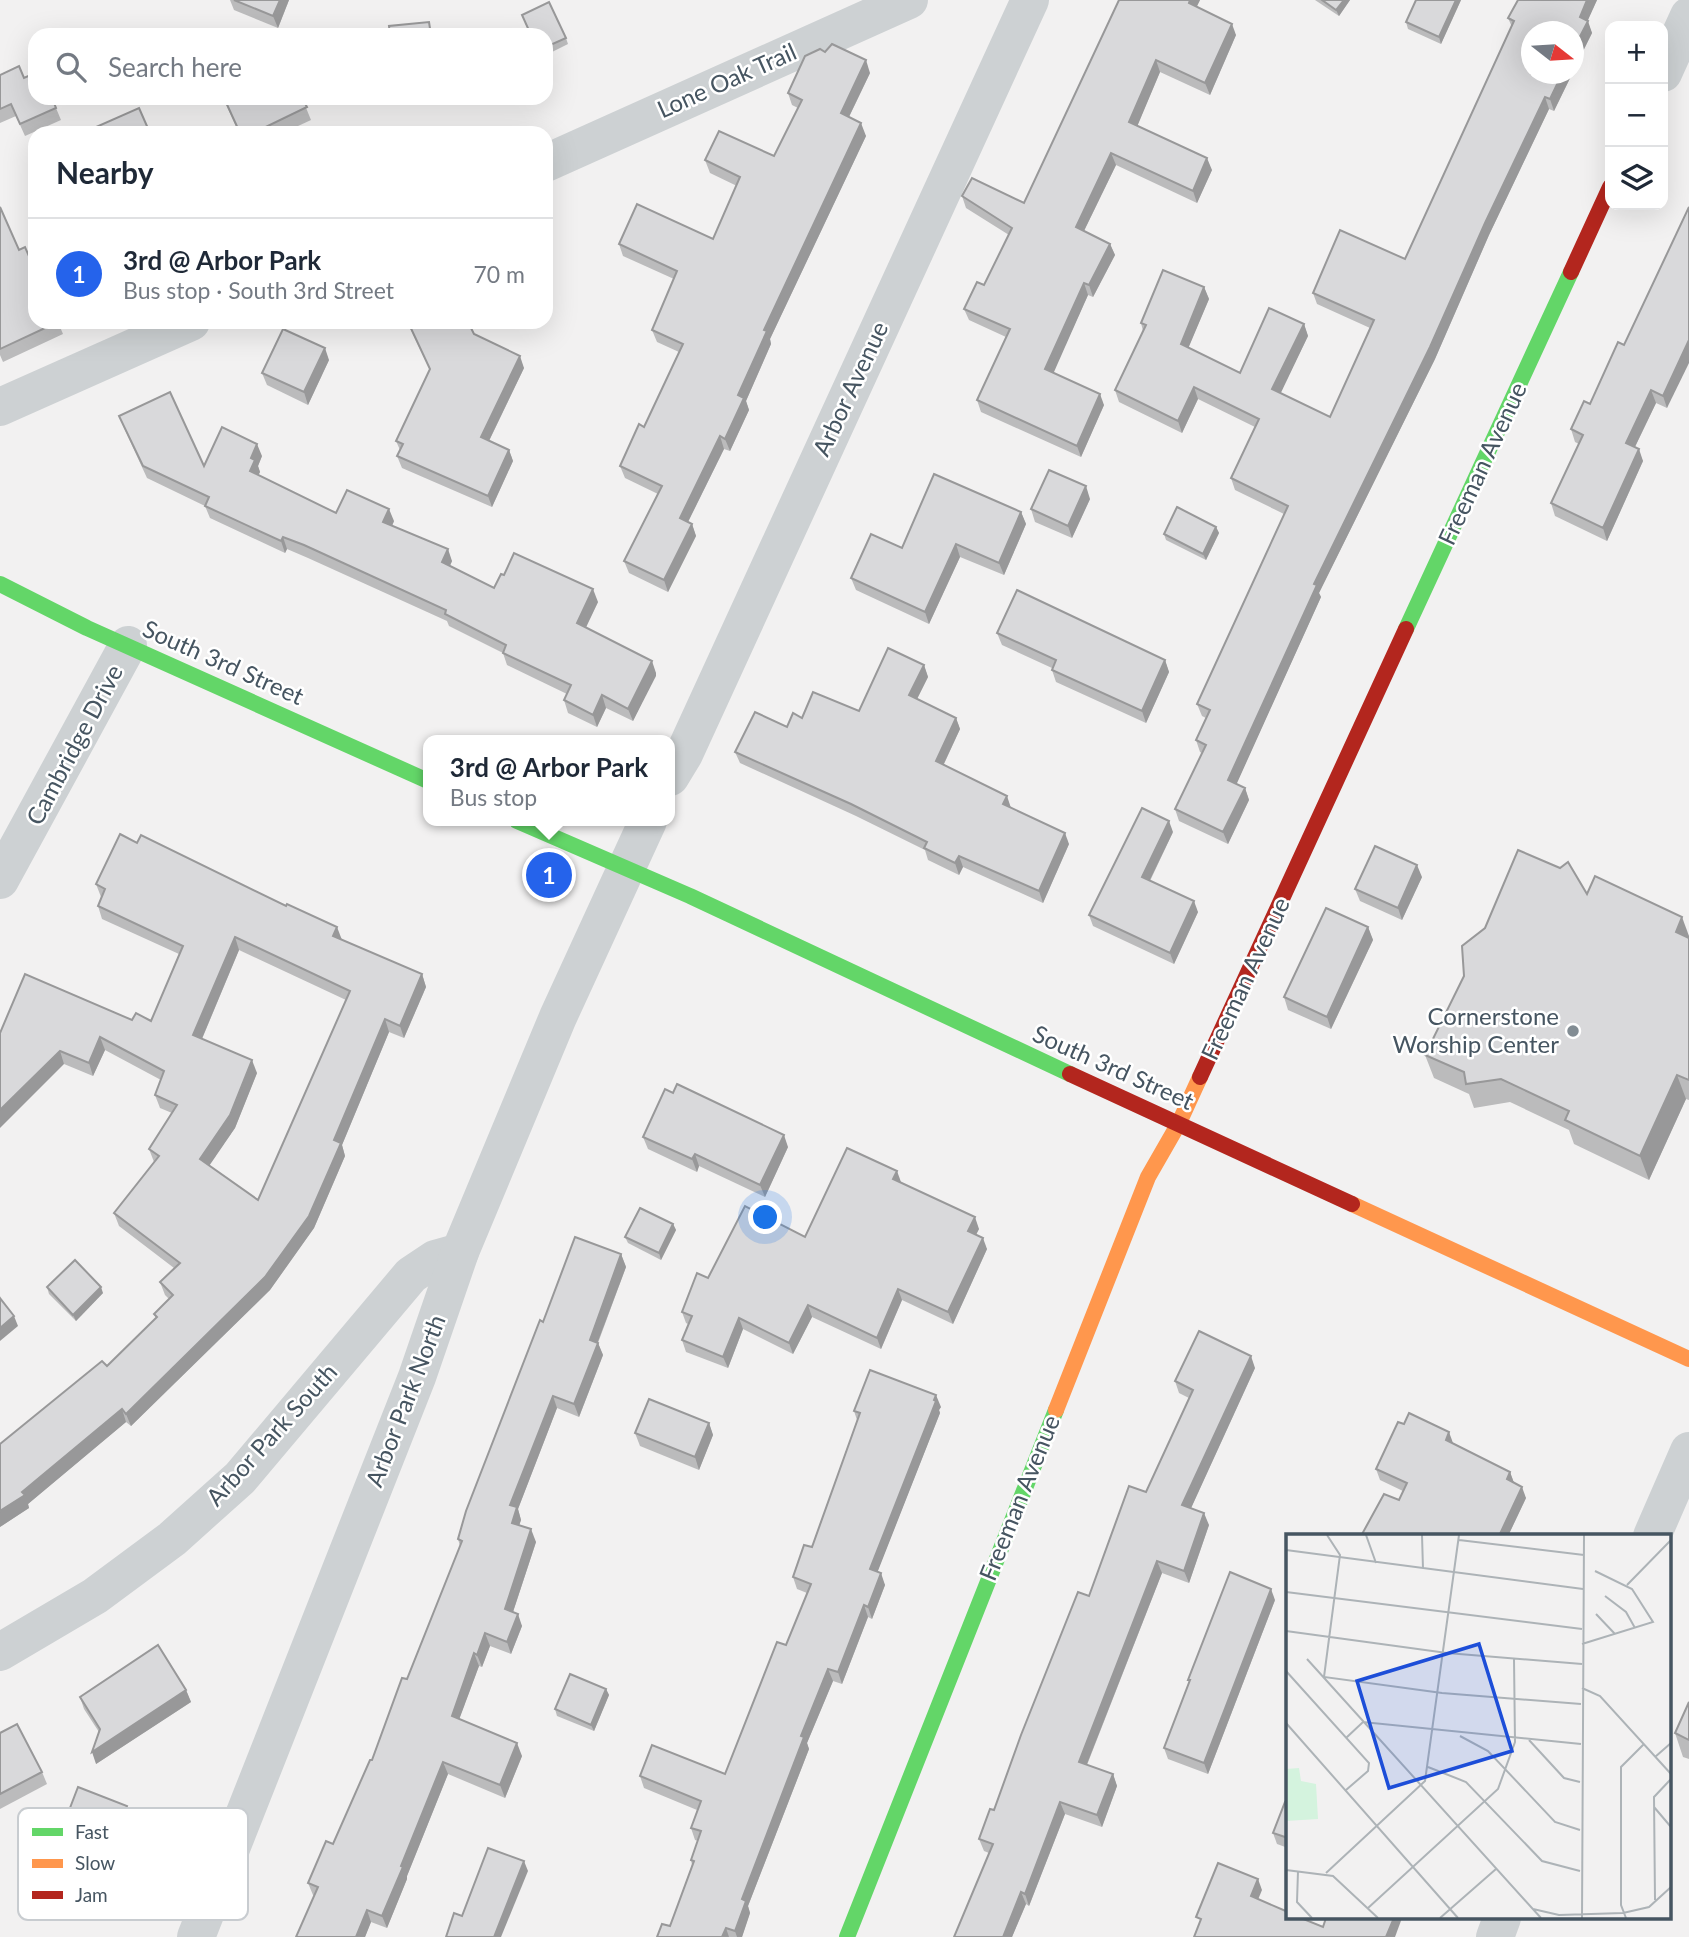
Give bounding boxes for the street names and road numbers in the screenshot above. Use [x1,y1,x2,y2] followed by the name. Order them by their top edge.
[652,36,800,123] street label: Lone Oak Trail
[806,317,893,460] street label: Arbor Avenue
[1431,377,1532,549] street label: Freeman Avenue
[139,613,309,710] street label: South 3rd Street
[19,659,128,829] street label: Cambridge Drive
[1194,892,1295,1064] street label: Freeman Avenue
[1029,1018,1199,1115] street label: South 3rd Street
[359,1310,451,1490] street label: Arbor Park North
[199,1357,342,1511] street label: Arbor Park South
[972,1410,1065,1584] street label: Freeman Avenue

